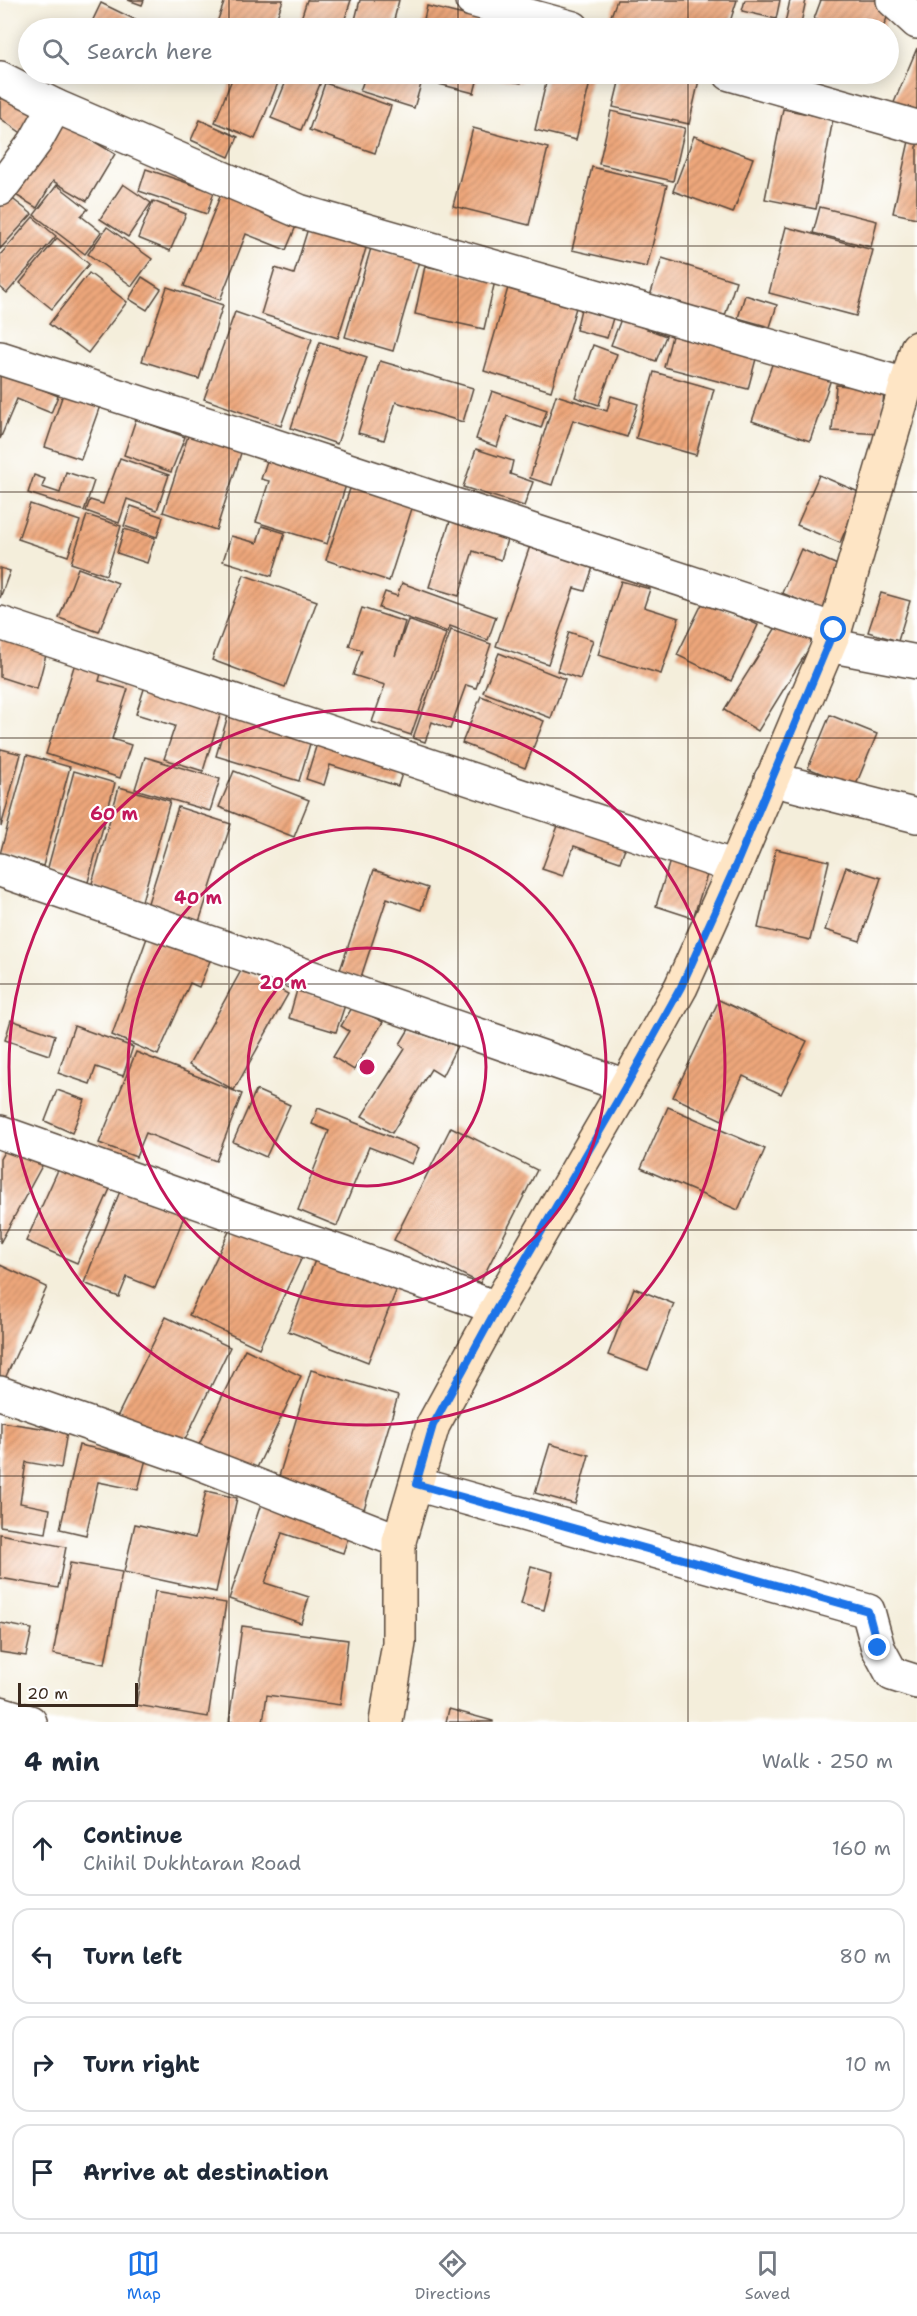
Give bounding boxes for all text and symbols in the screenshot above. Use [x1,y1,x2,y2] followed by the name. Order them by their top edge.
[18,18,899,84] search box
[39,35,72,68] icon: search
[87,37,213,66] text: Search here
[820,616,846,642] route start
[90,802,138,826] text: 60 m
[174,886,222,910] text: 40 m
[259,971,307,995] text: 20 m
[357,1057,377,1077] centre of rings
[864,1634,890,1660] route end
[18,1680,138,1708] scale bar
[27,1683,68,1704] text: 20 m
[24,1744,100,1779] text: 4 min
[762,1748,893,1774] text: Walk · 250 m
[83,1821,183,1850] text: Continue
[26,1832,59,1865] icon: ahead
[832,1835,891,1861] text: 160 m
[83,1850,301,1876] text: Chihil Dukhtaran Road
[26,1940,59,1973] icon: left
[83,1942,182,1971] text: Turn left
[839,1943,891,1969] text: 80 m
[26,2048,59,2081] icon: right
[83,2050,200,2079] text: Turn right
[845,2051,891,2077] text: 10 m
[26,2156,59,2189] icon: arrive
[83,2158,329,2187] text: Arrive at destination
[127,2247,161,2304] tab: Map
[415,2247,491,2304] tab: Directions
[745,2247,790,2304] tab: Saved

